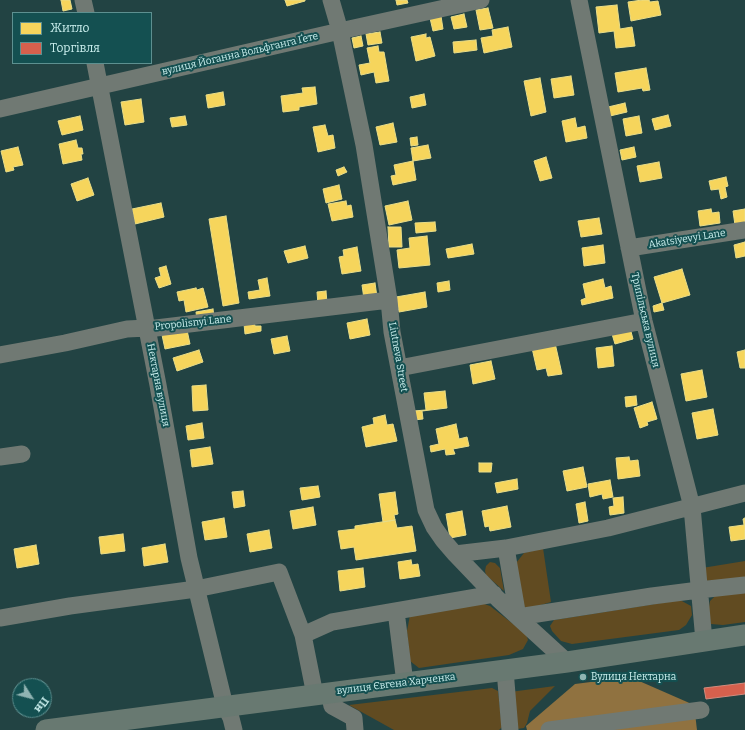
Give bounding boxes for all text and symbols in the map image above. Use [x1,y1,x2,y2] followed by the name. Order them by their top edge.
[12,12,152,64] legend
[50,21,89,35] text: Житло
[161,30,319,78] street label: вулиця Йоганна Вольфганга Ґете
[50,41,100,55] text: Торгівля
[648,227,726,251] street label: Akatsiyevyi Lane
[628,271,662,369] street label: Трипільська вулиця
[154,313,232,333] street label: Propolisnyi Lane
[386,321,410,393] street label: Liutneva Street
[144,342,172,428] street label: Нектарна вулиця
[336,671,456,697] street label: вулиця Євгена Харченка
[591,671,676,683] place label: Вулиця Нектарна
[578,672,588,682] marker: Вулиця Нектарна
[12,678,52,718] north arrow
[31,695,51,715] text: Пн

